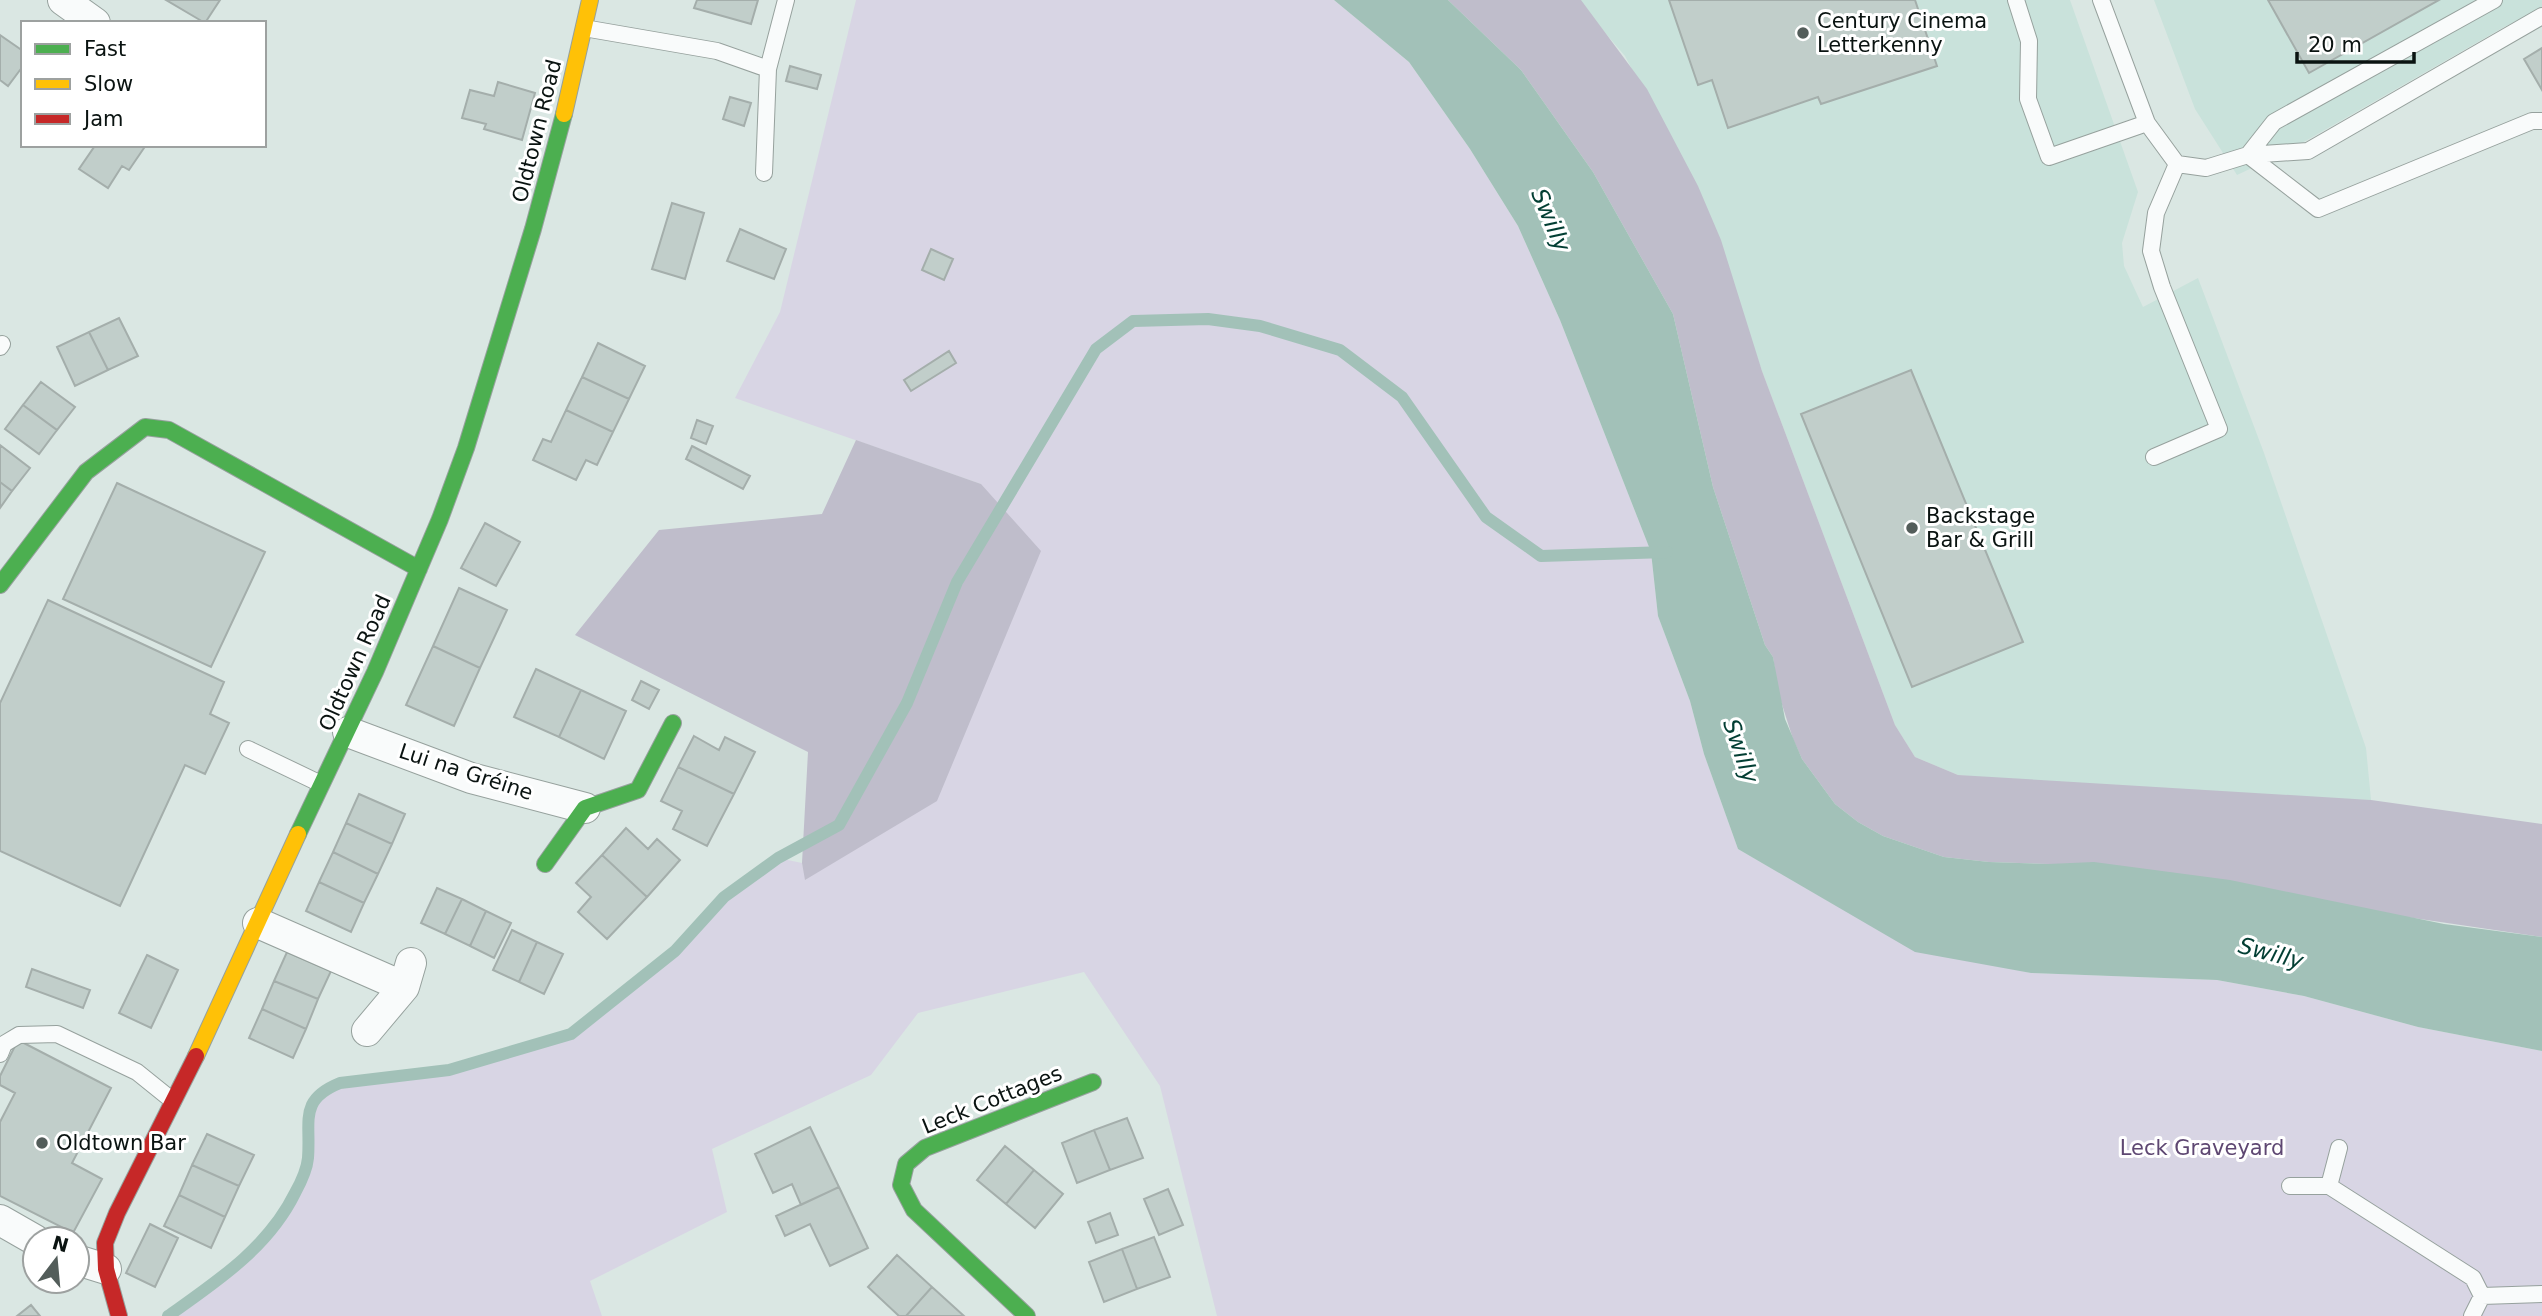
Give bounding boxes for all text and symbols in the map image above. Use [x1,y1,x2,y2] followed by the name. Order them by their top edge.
[1817,9,1987,57] place label: Century Cinema Letterkenny
[21,21,266,147] legend
[2297,21,2414,65] scale bar
[1795,25,1811,41] marker: Century Cinema Letterkenny
[2308,33,2362,57] text: 20 m
[84,37,126,61] text: Fast
[508,57,566,205] street label: Oldtown Road
[84,72,133,96] text: Slow
[82,107,124,131] text: Jam
[1526,184,1576,256] water label: Swilly
[1926,504,2035,552] place label: Backstage Bar & Grill
[1904,520,1920,536] marker: Backstage Bar & Grill
[314,591,396,735] street label: Oldtown Road
[1718,715,1764,787] water label: Swilly
[396,739,536,805] street label: Lui na Gréine
[2236,932,2307,974] water label: Swilly
[919,1061,1065,1139] street label: Leck Cottages
[56,1131,186,1155] place label: Oldtown Bar
[34,1135,50,1151] marker: Oldtown Bar
[2120,1136,2284,1160] park label: Leck Graveyard
[21,1225,91,1295] north arrow
[50,1231,71,1256] text: N

